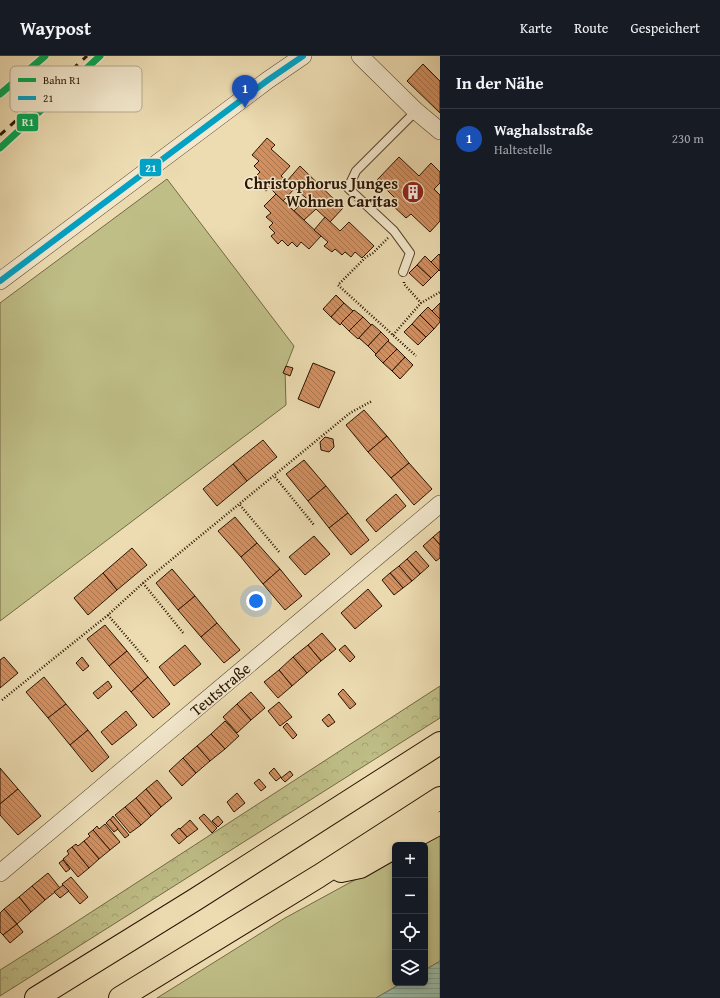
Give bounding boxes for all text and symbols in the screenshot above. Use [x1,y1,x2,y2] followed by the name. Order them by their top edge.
[20,14,91,42] text: Waypost
[520,18,552,38] text: Karte
[574,18,608,38] text: Route
[630,18,700,38] text: Gespeichert
[10,66,142,112] legend
[456,70,544,95] text: In der Nähe
[43,72,81,88] text: Bahn R1
[232,75,258,108] pin: 1
[43,90,54,106] text: 21
[16,113,39,132] line badge: R1
[22,114,35,130] text: R1
[494,119,593,140] text: Waghalsstraße
[466,129,472,148] text: 1
[672,129,704,148] text: 230 m
[494,140,552,159] text: Haltestelle
[139,158,162,177] line badge: 21
[145,160,157,176] text: 21
[244,171,398,213] place label: Christophorus Junges Wohnen Caritas
[400,179,426,205] building icon: Christophorus Junges Wohnen Caritas
[246,591,266,611] your location
[184,656,256,722] street label: Teutstraße
[392,842,428,986] map controls
[392,842,428,878] button: +
[392,878,428,914] button: −
[392,914,428,950] button: locate
[392,950,428,986] button: layers

